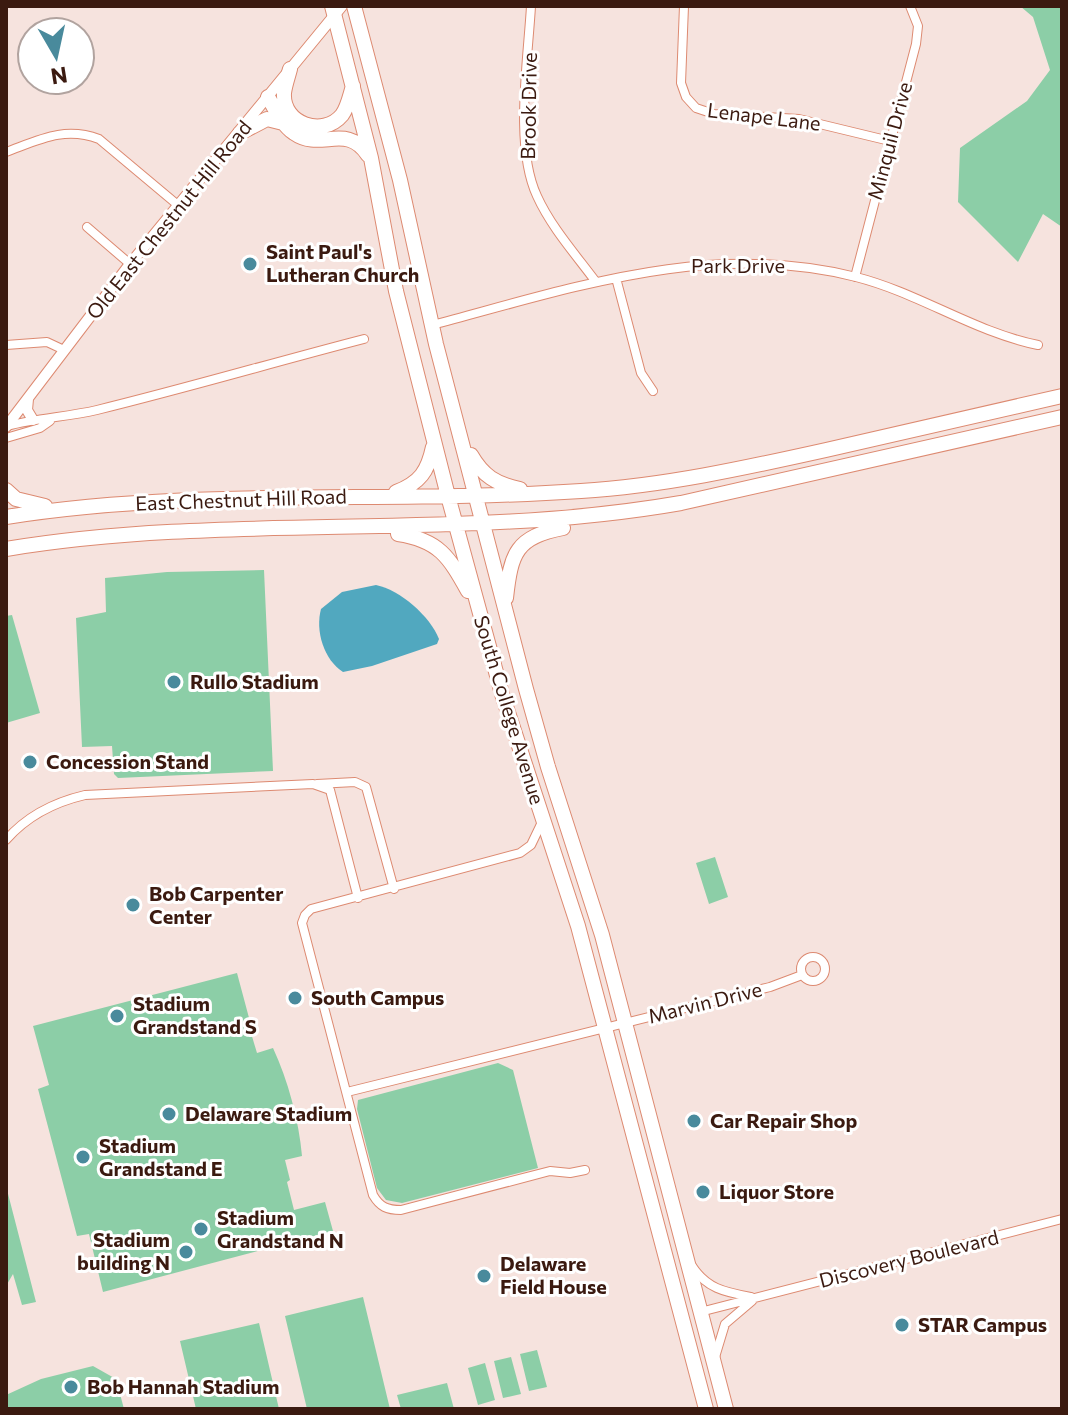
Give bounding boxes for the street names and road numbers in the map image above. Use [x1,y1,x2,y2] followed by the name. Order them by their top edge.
[515,52,541,160] street label: Brook Drive
[862,79,916,202] street label: Minquil Drive
[706,97,822,135] street label: Lenape Lane
[81,115,256,324] street label: Old East Chestnut Hill Road
[691,253,785,277] street label: Park Drive
[135,483,347,515] street label: East Chestnut Hill Road
[470,612,550,807] street label: South College Avenue
[645,976,764,1028] street label: Marvin Drive
[816,1224,1001,1292] street label: Discovery Boulevard

